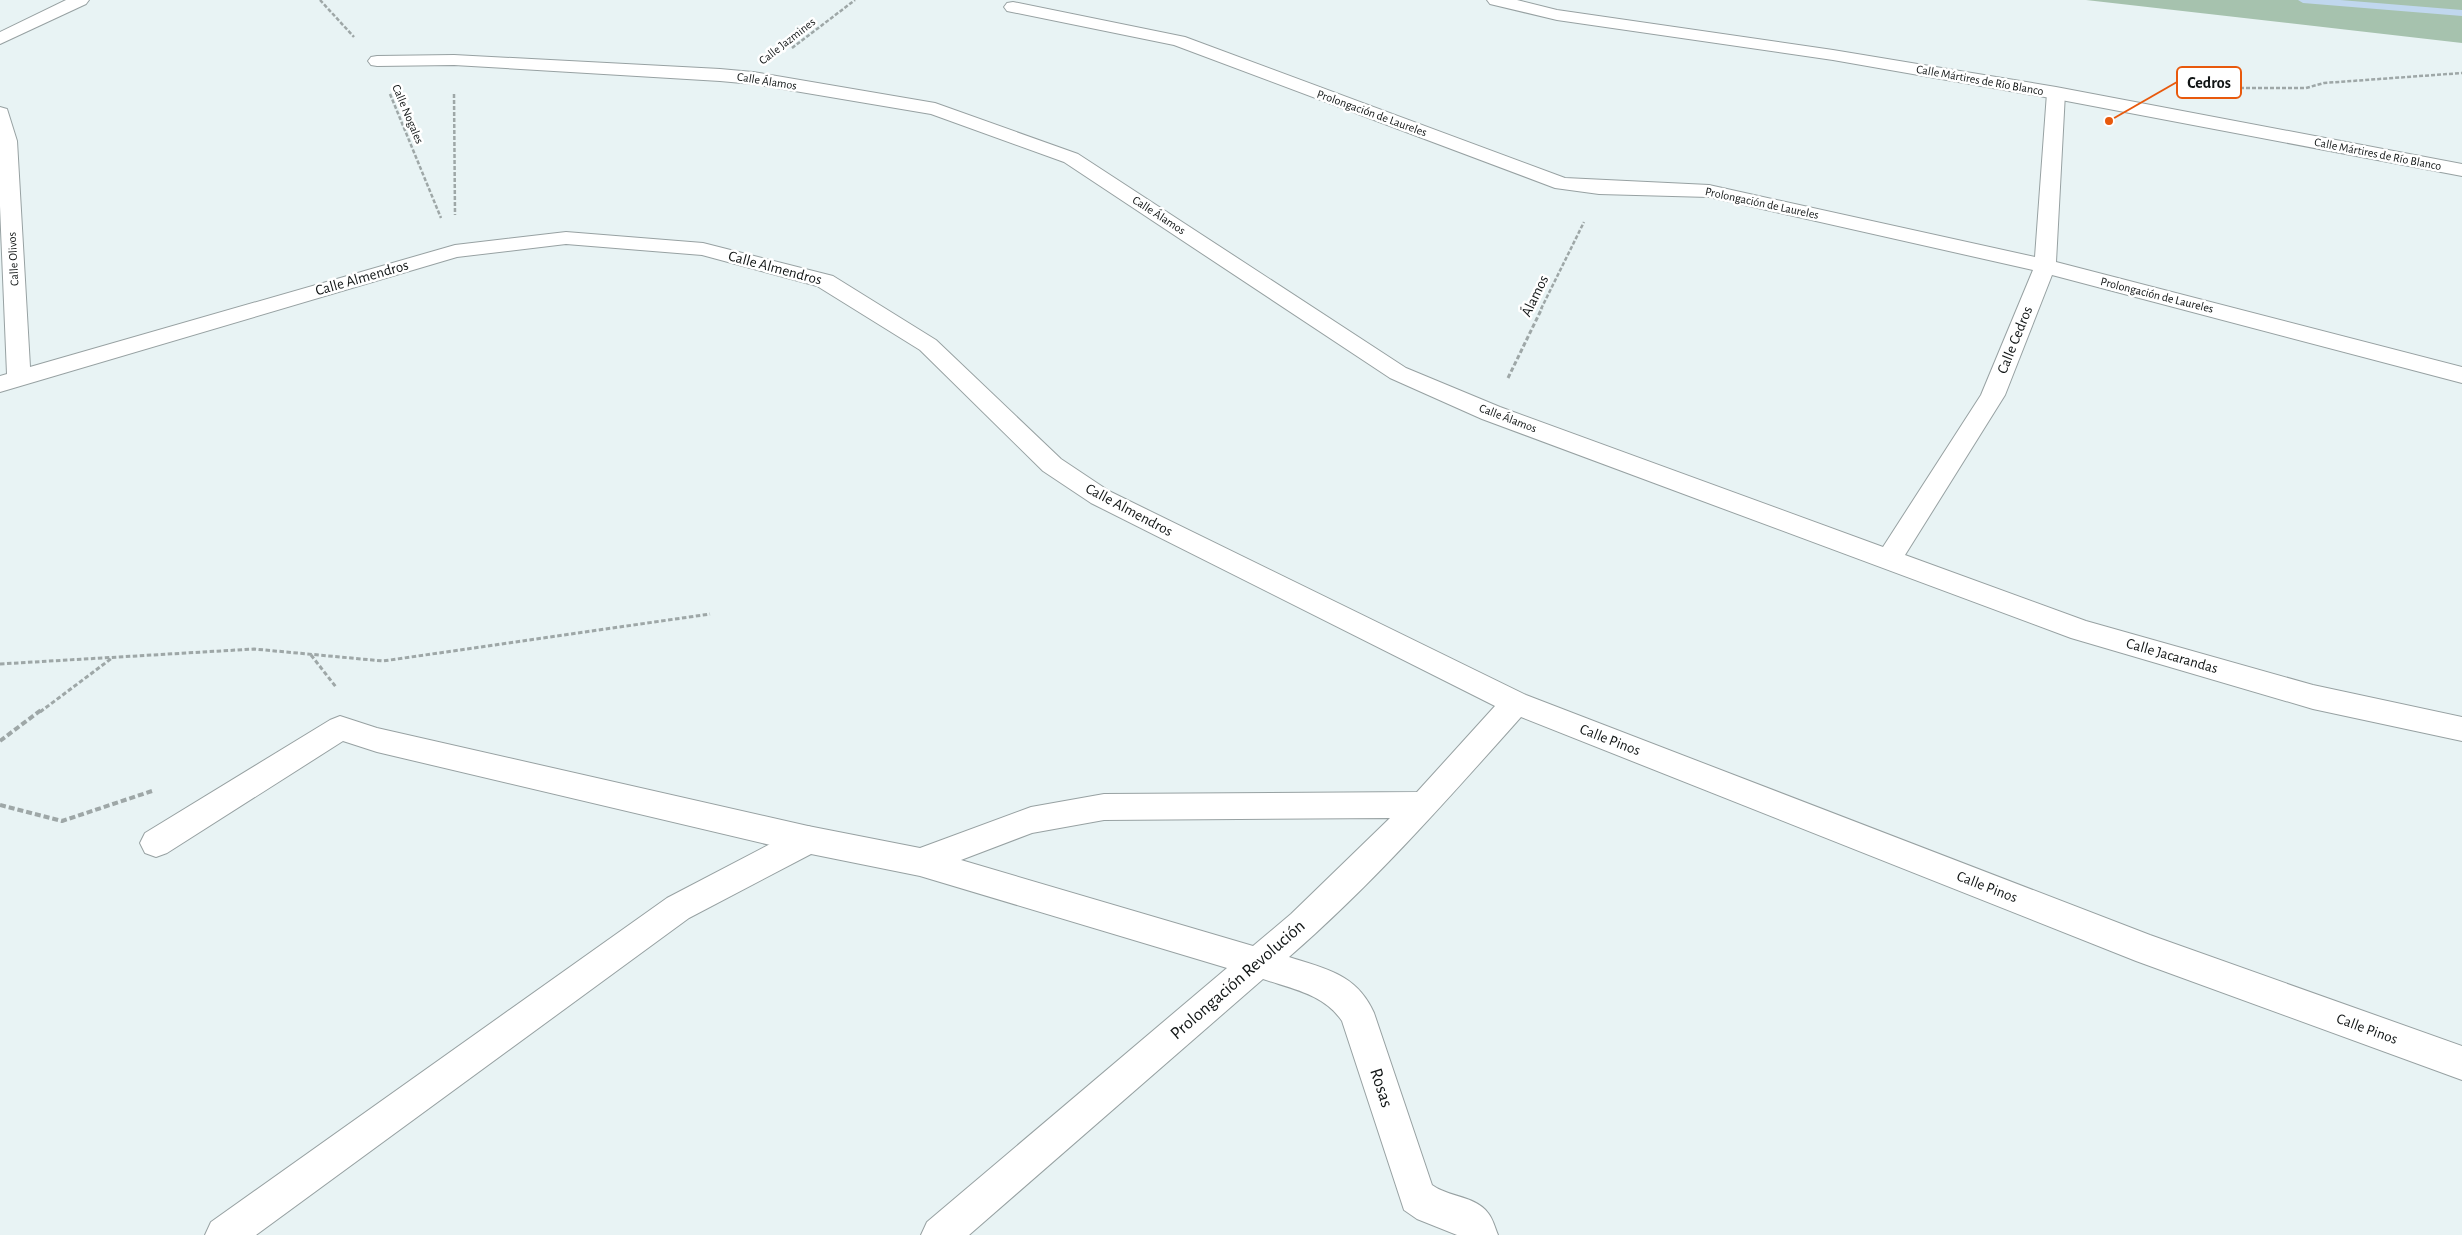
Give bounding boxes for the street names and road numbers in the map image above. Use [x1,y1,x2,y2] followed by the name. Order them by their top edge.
[757,15,817,67] street label: Calle Jazmines
[1915,63,2045,97] street label: Calle Mártires de Río Blanco
[736,69,798,92] street label: Calle Álamos
[390,83,426,145] street label: Calle Nogales
[1315,88,1429,138] street label: Prolongación de Laureles
[2313,136,2443,172] street label: Calle Mártires de Río Blanco
[1704,185,1820,221] street label: Prolongación de Laureles
[1130,193,1188,237] street label: Calle Álamos
[6,232,20,286] street label: Calle Olivos
[727,248,823,288] street label: Calle Almendros
[314,258,410,298] street label: Calle Almendros
[1517,272,1551,319] street label: Álamos
[2099,275,2215,315] street label: Prolongación de Laureles
[1995,304,2035,376] street label: Calle Cedros
[1478,401,1539,434] street label: Calle Álamos
[1083,481,1175,539] street label: Calle Almendros
[2124,636,2220,676] street label: Calle Jacarandas
[1578,722,1642,758] street label: Calle Pinos
[1955,869,2019,905] street label: Calle Pinos
[1167,917,1309,1043] street label: Prolongación Revolución
[2335,1011,2399,1047] street label: Calle Pinos
[1366,1066,1396,1110] street label: Rosas

